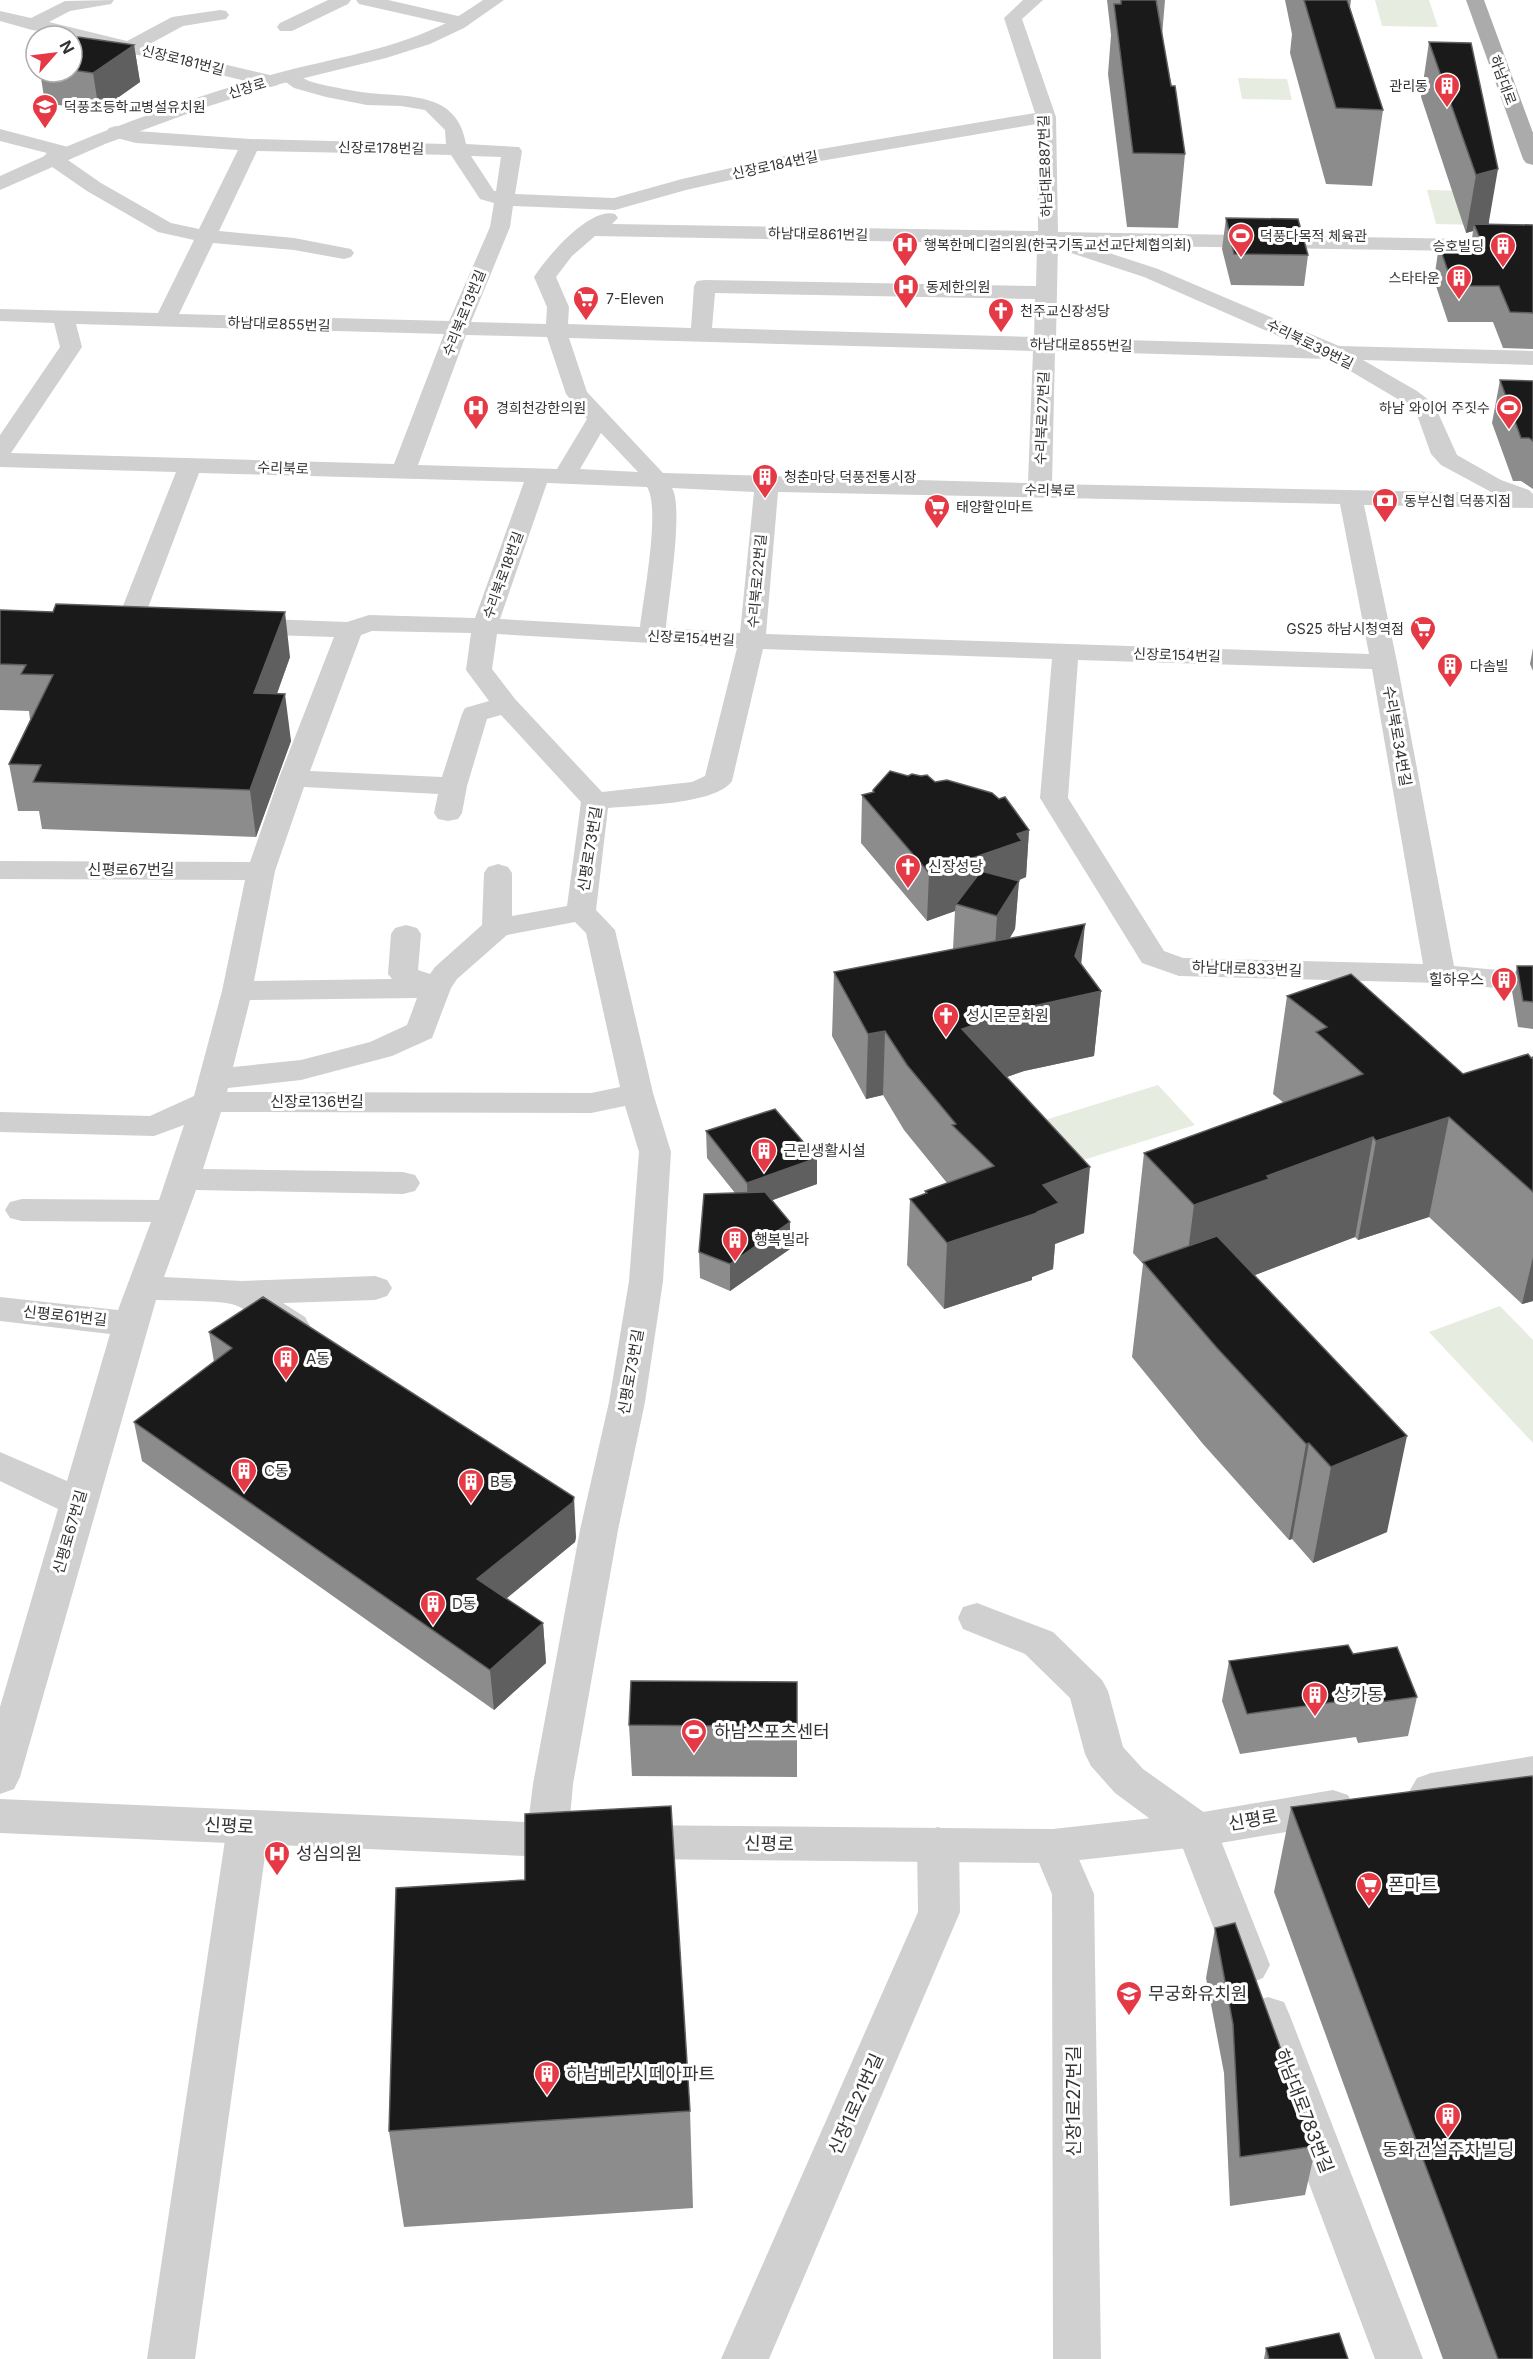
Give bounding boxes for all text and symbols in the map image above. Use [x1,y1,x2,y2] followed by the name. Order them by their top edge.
[24,24,84,84] north arrow
[56,37,79,57] text: N
[140,41,226,78] street label: 신장로181번길
[1487,53,1520,107] street label: 하남대로
[1432,71,1462,109] building icon: 관리동
[226,74,268,101] street label: 신장로
[1389,77,1428,94] place label: 관리동
[30,92,60,130] school or university icon: 덕풍초등학교병설유치원
[64,98,206,115] place label: 덕풍초등학교병설유치원
[1034,114,1055,218] street label: 하남대로887번길
[338,138,424,157] street label: 신장로178번길
[730,147,820,182] street label: 신장로184번길
[1226,221,1256,259] sports icon: 덕풍다목적 체육관
[768,224,868,243] street label: 하남대로861번길
[1260,227,1367,244] place label: 덕풍다목적 체육관
[890,230,920,268] hospital icon: 행복한메디컬의원(한국기독교선교단체협의회)
[1488,231,1518,269] building icon: 승호빌딩
[924,236,1192,253] place label: 행복한메디컬의원(한국기독교선교단체협의회)
[1432,237,1484,254] place label: 승호빌딩
[1444,263,1474,301] building icon: 스타타운
[438,267,489,358] street label: 수리북로13번길
[1388,269,1440,286] place label: 스타타운
[891,272,921,310] hospital icon: 동제한의원
[926,278,990,295] place label: 동제한의원
[571,284,601,322] supermarket icon: 7-Eleven
[606,290,664,307] place label: 7-Eleven
[986,296,1016,334] church icon: 천주교신장성당
[1020,302,1110,319] place label: 천주교신장성당
[227,313,331,334] street label: 하남대로855번길
[1264,315,1356,372] street label: 수리북로39번길
[1029,335,1133,354] street label: 하남대로855번길
[1031,371,1052,465] street label: 수리북로27번길
[461,393,491,431] hospital icon: 경희천강한의원
[1494,393,1524,431] sports icon: 하남 와이어 주짓수
[496,399,586,416] place label: 경희천강한의원
[1379,399,1490,416] place label: 하남 와이어 주짓수
[257,458,309,477] street label: 수리북로
[750,462,780,500] building icon: 청춘마당 덕풍전통시장
[784,468,917,485] place label: 청춘마당 덕풍전통시장
[1024,481,1076,498] street label: 수리북로
[1370,486,1400,524] bank icon: 동부신협 덕풍지점
[922,492,952,530] supermarket icon: 태양할인마트
[1404,492,1511,509] place label: 동부신협 덕풍지점
[956,498,1033,515] place label: 태양할인마트
[479,529,526,621] street label: 수리북로18번길
[744,533,769,629] street label: 수리북로22번길
[1408,614,1438,652] supermarket icon: GS25 하남시청역점
[1286,620,1404,637] place label: GS25 하남시청역점
[647,627,735,648] street label: 신장로154번길
[1133,644,1221,665] street label: 신장로154번길
[1435,651,1465,689] building icon: 다솜빌
[1470,657,1509,674] place label: 다솜빌
[1379,684,1416,788] street label: 수리북로34번길
[573,805,606,893] street label: 신평로73번길
[893,852,923,890] church icon: 신장성당
[928,857,983,876] place label: 신장성당
[88,860,174,879] street label: 신평로67번길
[1191,957,1303,980] street label: 하남대로833번길
[1489,965,1519,1003] building icon: 힐하우스
[1429,970,1484,989] place label: 힐하우스
[931,1001,961,1039] church icon: 성시몬문화원
[966,1006,1049,1025] place label: 성시몬문화원
[270,1092,364,1111] street label: 신장로136번길
[749,1136,779,1174] building icon: 근린생활시설
[783,1141,866,1160] place label: 근린생활시설
[720,1225,750,1263] building icon: 행복빌라
[754,1230,809,1249] place label: 행복빌라
[22,1302,108,1329] street label: 신평로61번길
[614,1328,647,1416] street label: 신평로73번길
[271,1344,301,1382] building icon: A동
[306,1349,330,1368] place label: A동
[229,1456,259,1494] building icon: C동
[264,1461,289,1480] place label: C동
[456,1467,486,1505] building icon: B동
[490,1472,514,1491] place label: B동
[48,1488,91,1576] street label: 신평로67번길
[418,1589,448,1627] building icon: D동
[452,1594,477,1613] place label: D동
[1300,1680,1330,1718] building icon: 상가동
[1334,1684,1384,1705] place label: 상가동
[679,1717,709,1755] sports icon: 하남스포츠센터
[714,1721,830,1742] place label: 하남스포츠센터
[1227,1805,1279,1834] street label: 신평로
[204,1814,254,1837] street label: 신평로
[744,1833,794,1854] street label: 신평로
[262,1839,292,1877] hospital icon: 성심의원
[296,1843,362,1864] place label: 성심의원
[1354,1870,1384,1908] supermarket icon: 폰마트
[1388,1874,1438,1895] place label: 폰마트
[1114,1979,1144,2017] school or university icon: 무궁화유치원
[1148,1983,1247,2004] place label: 무궁화유치원
[1063,2045,1084,2157] street label: 신장1로27번길
[1271,2046,1338,2176] street label: 하남대로783번길
[824,2050,887,2158] street label: 신장1로21번길
[532,2059,562,2097] building icon: 하남베라시떼아파트
[566,2063,715,2084] place label: 하남베라시떼아파트
[1433,2101,1463,2139] building icon: 동화건설주차빌딩
[1382,2139,1514,2160] place label: 동화건설주차빌딩

